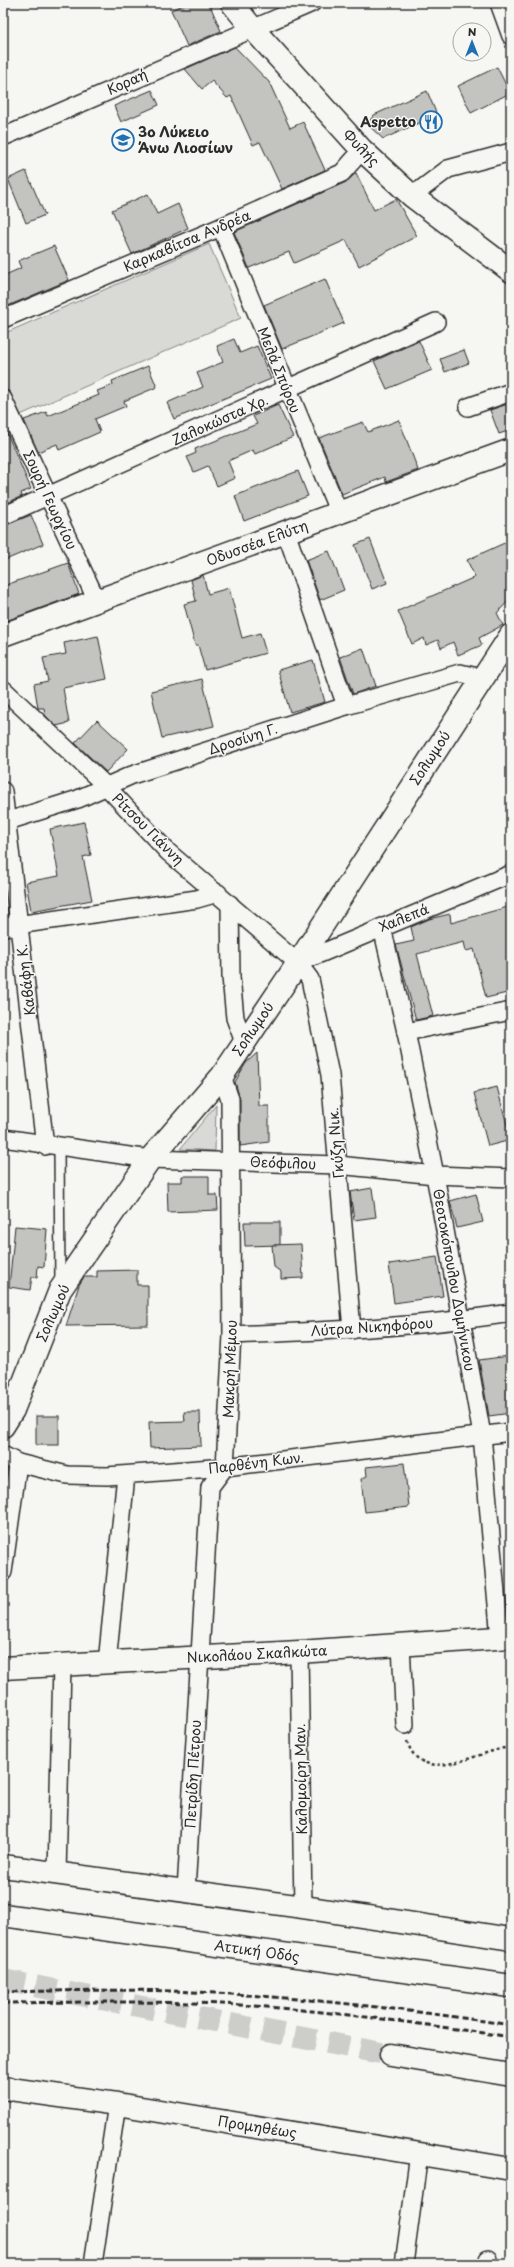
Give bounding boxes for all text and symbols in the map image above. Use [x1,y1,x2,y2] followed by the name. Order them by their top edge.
[452,22,492,62] north arrow
[468,23,477,40] text: N
[103,63,150,100] street label: Κοραή
[418,109,444,135] restaurant icon: Aspetto
[360,111,416,132] place label: Aspetto
[138,121,233,158] place label: 3ο Λύκειο Άνω Λιοσίων
[338,124,384,171] street label: Φυλής
[110,127,136,153] school or university icon: 3ο Λύκειο Άνω Λιοσίων
[120,204,254,277] street label: Καρκαβίτσα Ανδρέα
[253,323,306,416] street label: Μελά Σπύρου
[168,389,271,450] street label: Ζαλοκώστα Χρ.
[18,447,83,553] street label: Σουρή Γεωργίου
[203,514,311,571] street label: Οδυσσέα Ελύτη
[206,717,280,760] street label: Δροσίνη Γ.
[404,726,455,789] street label: Σολωμού
[108,788,189,869] street label: Ρίτσου Γιάννη
[376,898,432,937] street label: Χαλεπά
[11,943,40,1017] street label: Καβάφη Κ.
[227,997,278,1060] street label: Σολωμού
[322,1107,349,1179] street label: Γκύζη Νικ.
[249,1151,317,1174] street label: Θεόφιλου
[428,1187,481,1373] street label: Θεοτοκόπουλου Δομήνικου
[31,1281,75,1345] street label: Σολωμού
[310,1312,434,1341] street label: Λύτρα Νικηφόρου
[217,1319,242,1419] street label: Μακρή Μέμου
[207,1446,305,1479] street label: Παρθένη Κων.
[186,1639,328,1668] street label: Νικολάου Σκαλκώτα
[179,1719,206,1829] street label: Πετρίδη Πέτρου
[289,1723,312,1835] street label: Καλομοίρη Μαν.
[213,1934,301,1967] street label: Αττική Οδός
[216,2110,298,2143] street label: Προμηθέως

